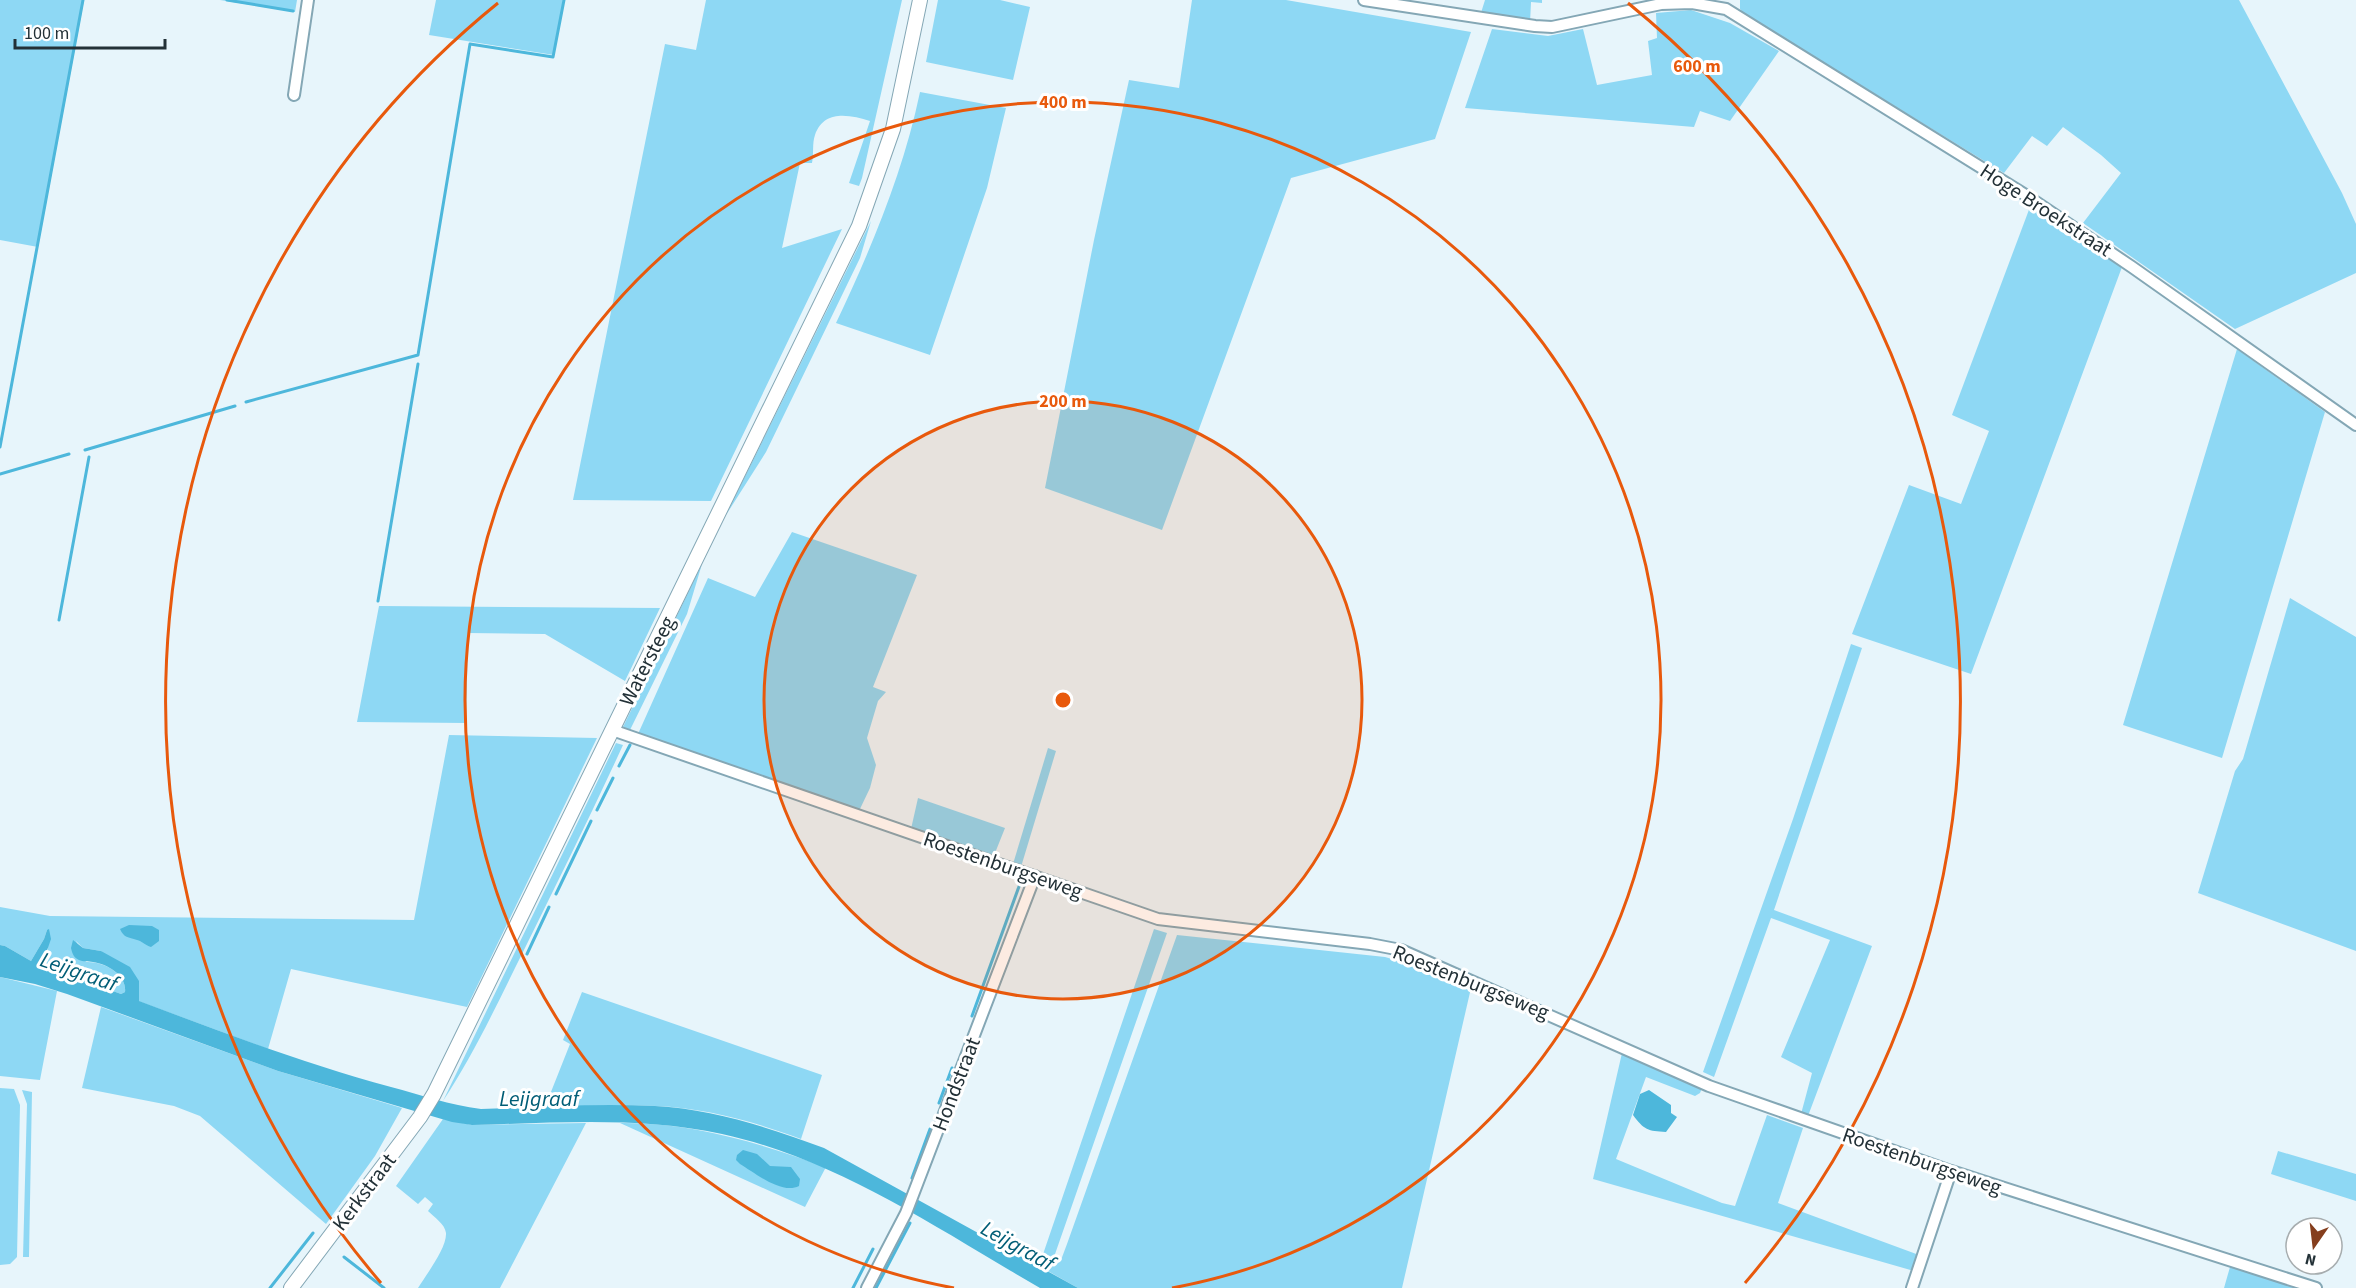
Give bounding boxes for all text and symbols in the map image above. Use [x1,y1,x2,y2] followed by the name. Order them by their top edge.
[15,12,165,50] scale bar
[24,21,69,46] text: 100 m
[1673,54,1721,79] text: 600 m
[1039,90,1087,115] text: 400 m
[1974,156,2118,264] street label: Hoge Broekstraat
[1039,389,1087,414] text: 200 m
[612,610,683,711] street label: Watersteeg
[1053,690,1073,710] centre of rings
[919,824,1087,906] street label: Roestenburgseweg
[1388,937,1554,1027] street label: Roestenburgseweg
[36,944,124,1001] water label: Leijgraaf
[924,1033,988,1135] street label: Hondstraat
[499,1083,582,1115] water label: Leijgraaf
[1838,1120,2006,1202] street label: Roestenburgseweg
[325,1147,403,1237] street label: Kerkstraat
[975,1213,1063,1281] water label: Leijgraaf
[2284,1216,2344,1276] north arrow
[2303,1248,2318,1272] text: N

